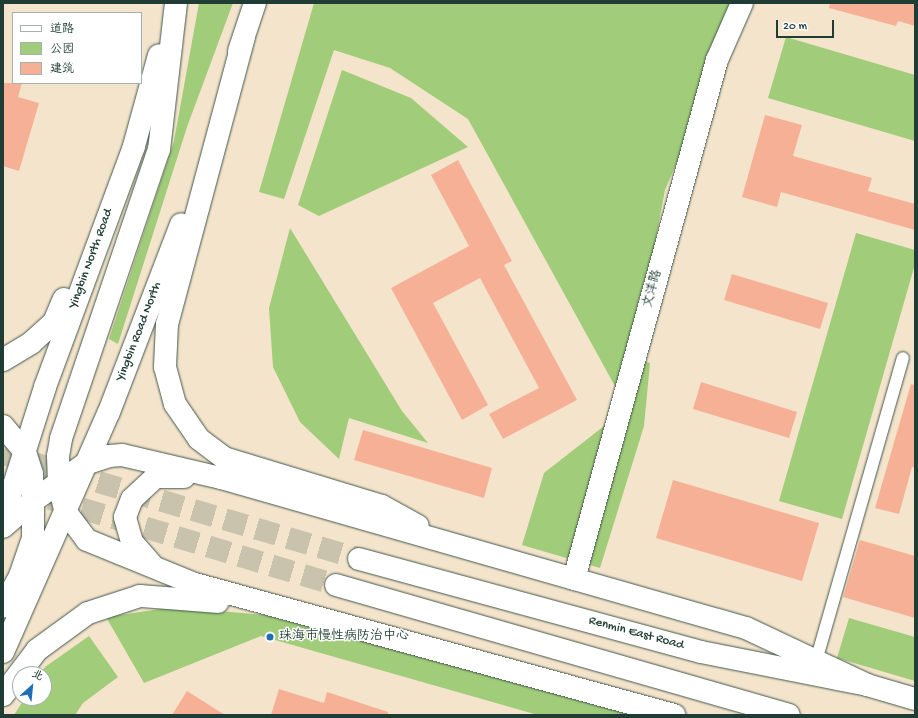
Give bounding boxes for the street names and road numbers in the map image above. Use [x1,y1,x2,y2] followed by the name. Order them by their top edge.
[67,207,117,311] street label: Yingbin North Road
[641,268,667,310] street label: 文洋路
[114,280,166,384] street label: Yingbin Road North
[587,614,685,654] street label: Renmin East Road

